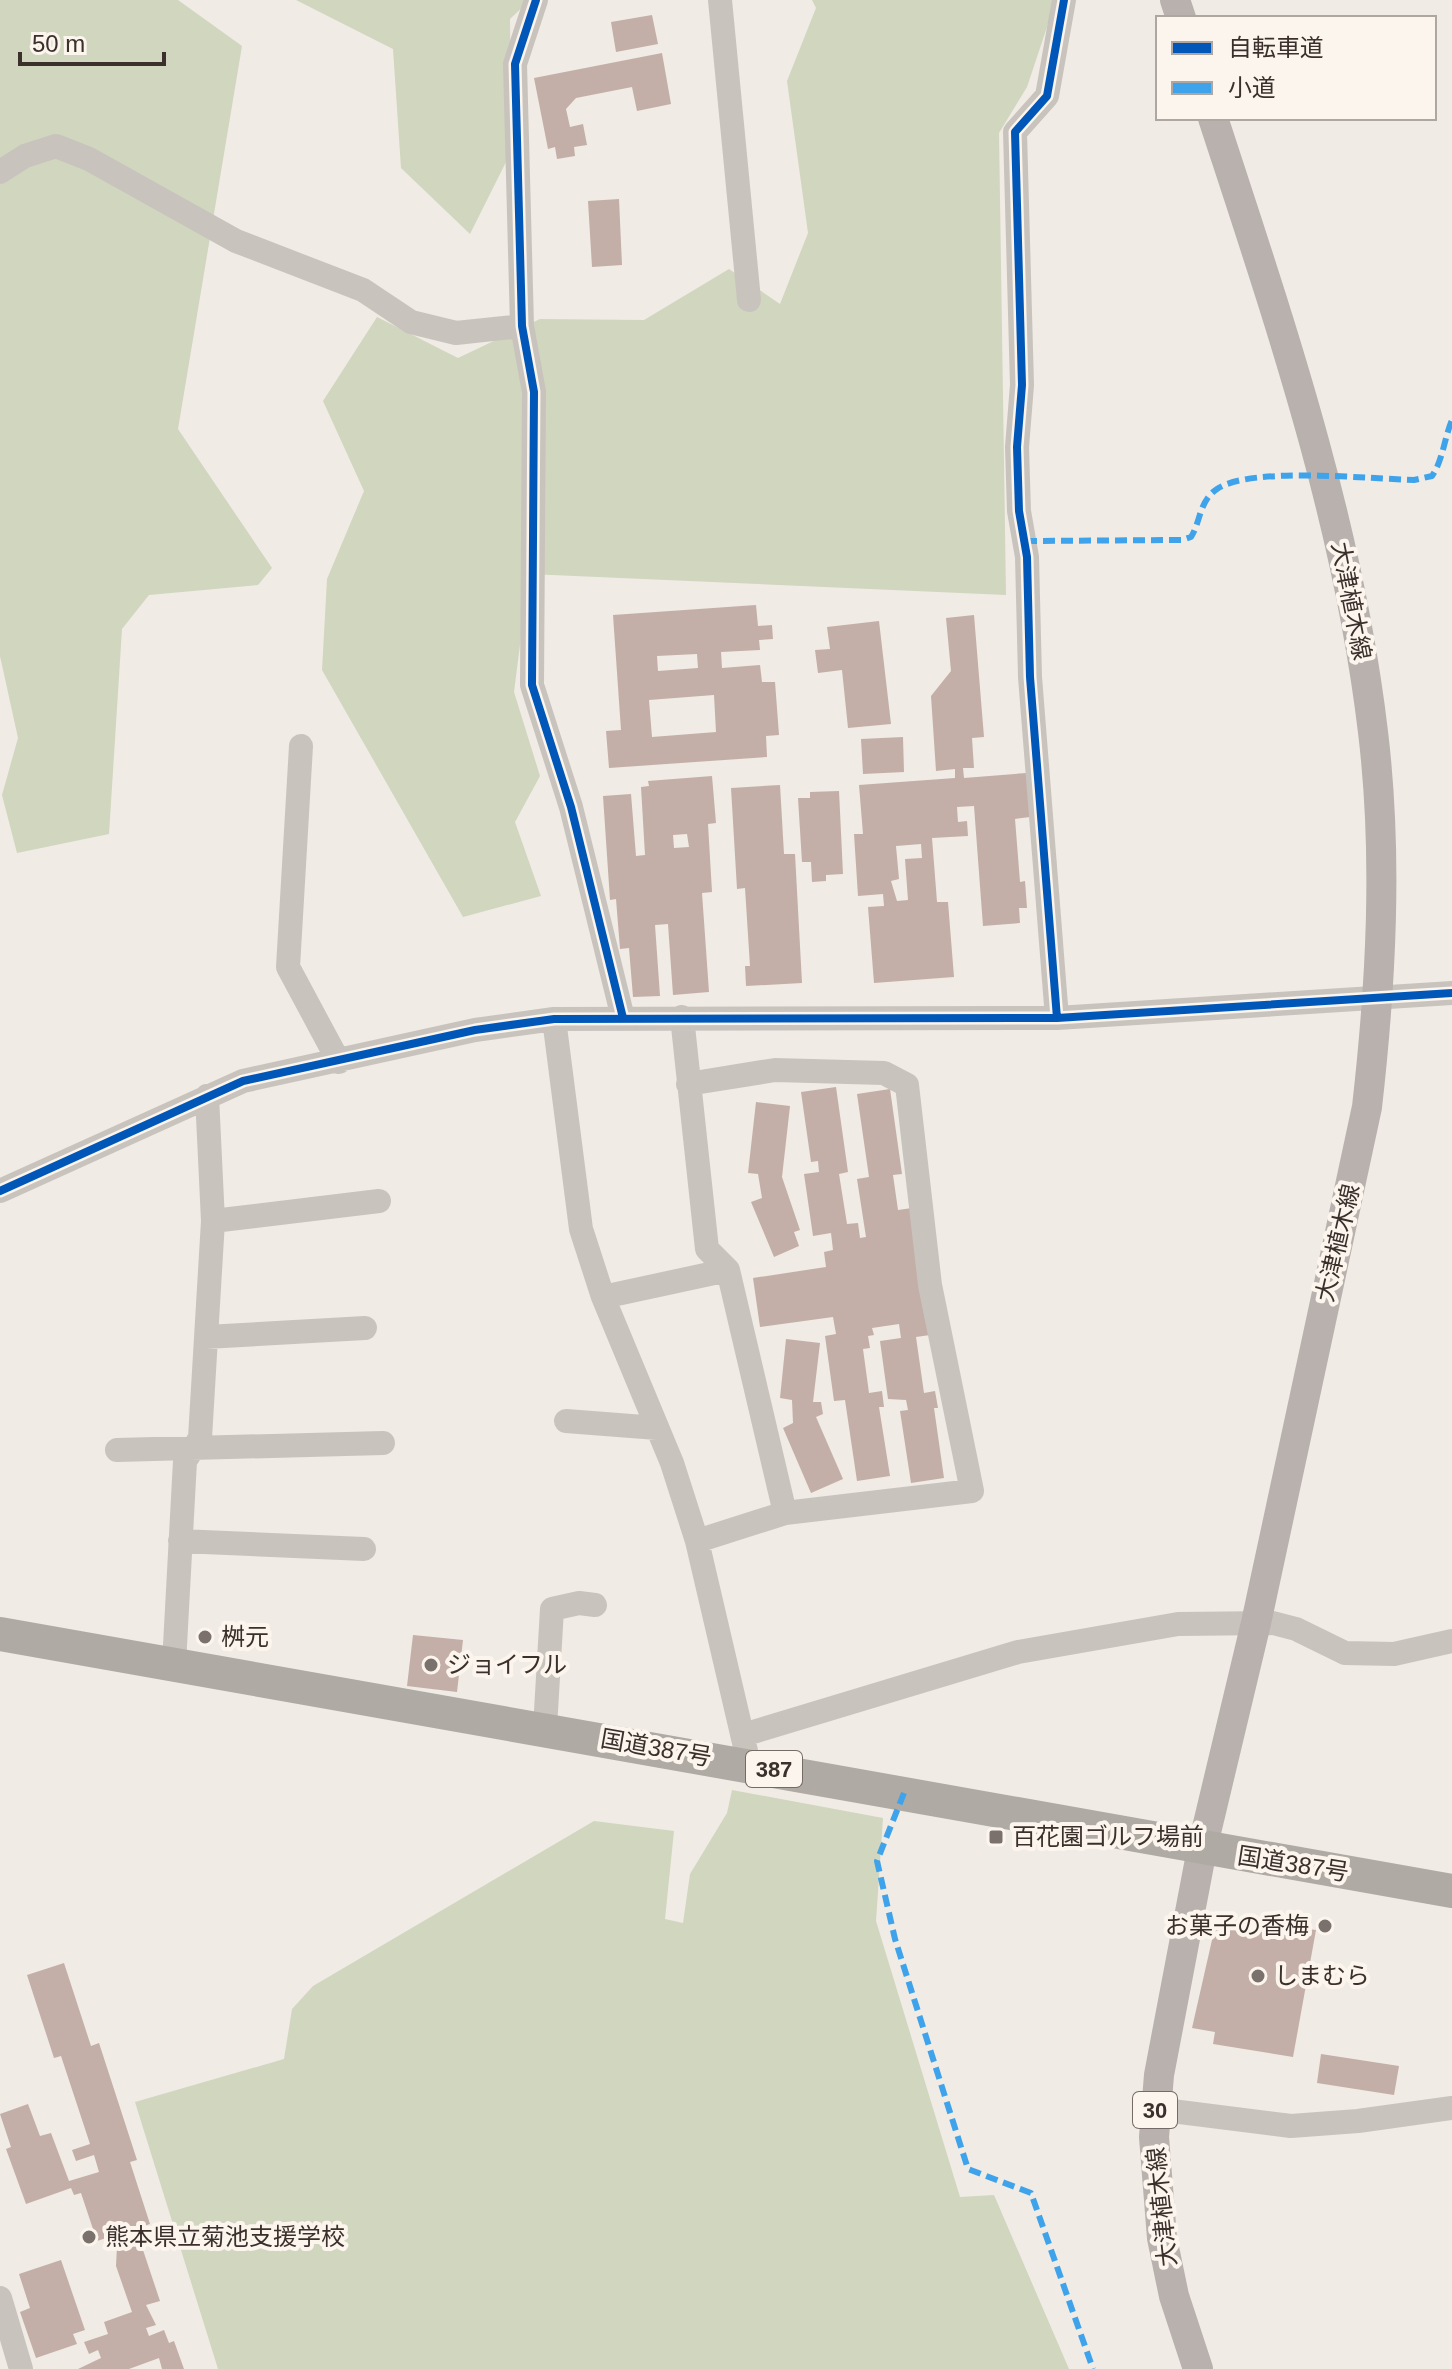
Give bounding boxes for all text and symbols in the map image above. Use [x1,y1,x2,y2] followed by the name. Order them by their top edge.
[20,16,164,66] scale bar
[1156,16,1436,120] legend
[32,30,85,57] text: 50 m
[1228,34,1324,61] text: 自転車道
[1228,74,1276,101] text: 小道
[1327,539,1376,662] street label: 大津植木線
[1311,1181,1364,1304] street label: 大津植木線
[221,1623,269,1650] place label: 桝元
[196,1628,214,1646] marker: 桝元
[447,1651,567,1678] place label: ジョイフル
[422,1656,440,1674] marker: ジョイフル
[599,1724,714,1771] street label: 国道387号
[746,1751,802,1787] road number: 387
[1012,1823,1204,1850] place label: 百花園ゴルフ場前
[987,1828,1005,1846] marker: 百花園ゴルフ場前
[1236,1841,1351,1886] street label: 国道387号
[1165,1912,1309,1939] place label: お菓子の香梅
[1316,1917,1334,1935] marker: お菓子の香梅
[1274,1962,1370,1989] place label: しまむら
[1249,1967,1267,1985] marker: しまむら
[1133,2092,1177,2128] road number: 30
[1142,2146,1181,2268] street label: 大津植木線
[105,2223,345,2250] place label: 熊本県立菊池支援学校
[80,2228,98,2246] marker: 熊本県立菊池支援学校

